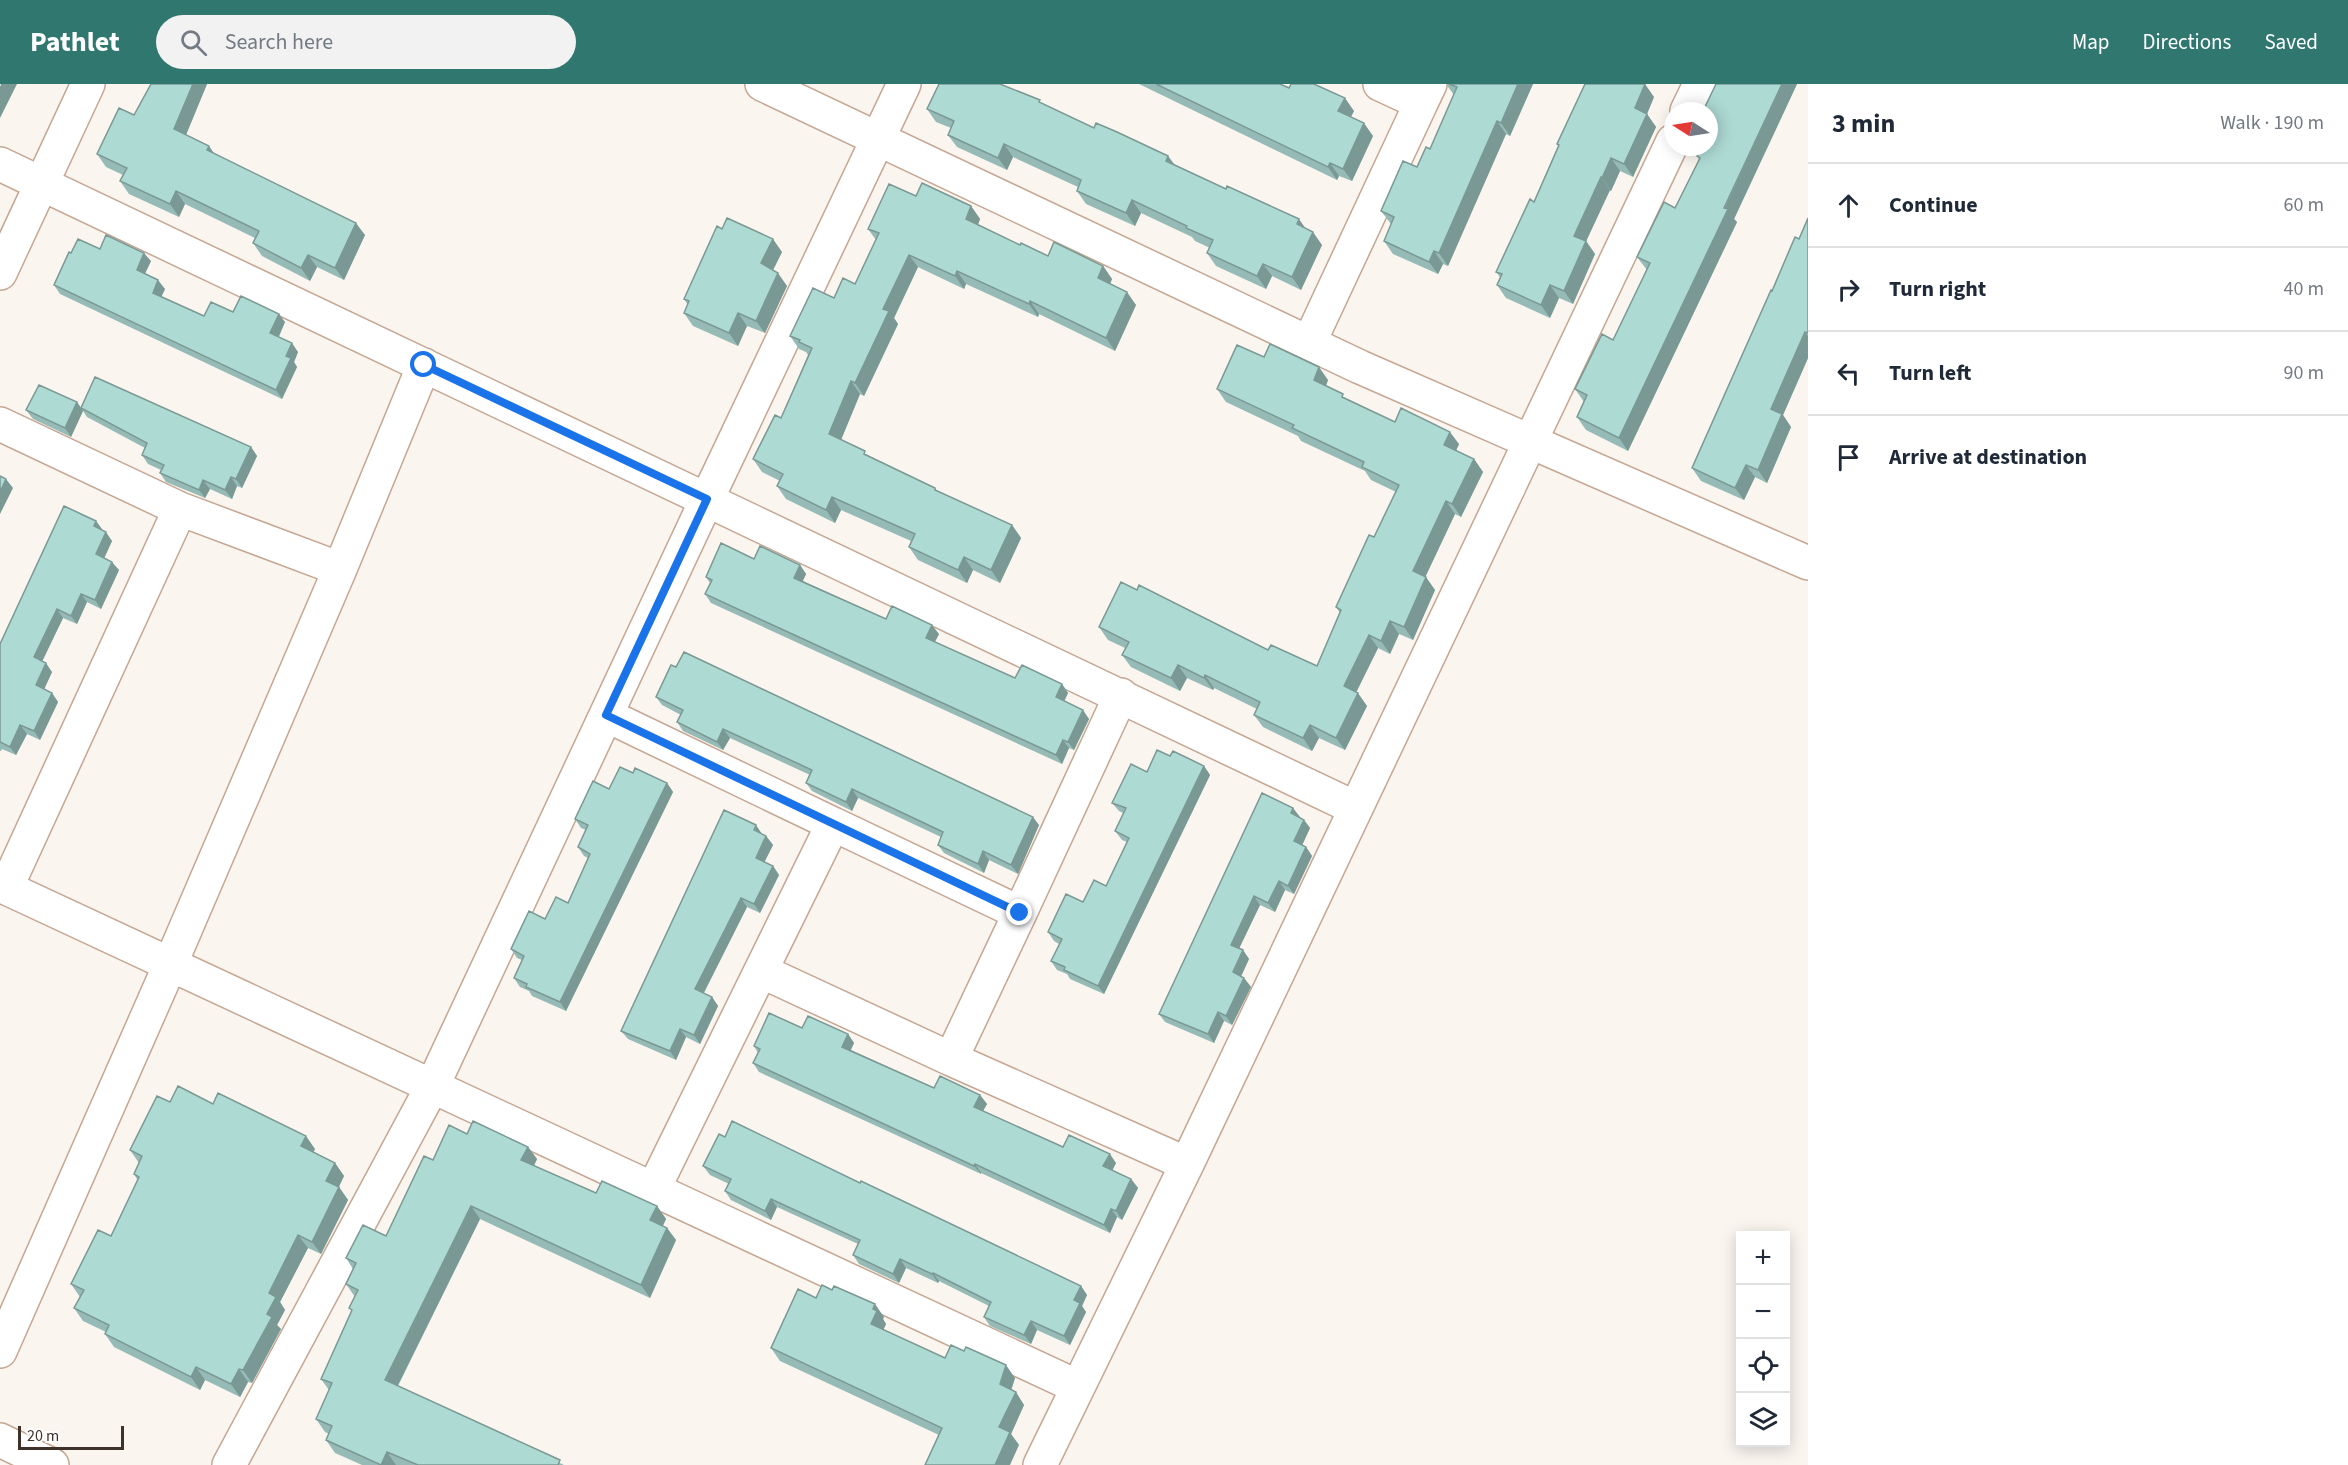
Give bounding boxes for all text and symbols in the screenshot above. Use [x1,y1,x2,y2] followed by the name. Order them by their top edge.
[156,15,576,69] search box
[30,22,120,62] text: Pathlet
[177,26,210,59] icon: search
[225,26,333,58] text: Search here
[2072,27,2110,57] text: Map
[2143,27,2231,57] text: Directions
[2264,27,2318,57] text: Saved
[1664,102,1718,156] north arrow
[1832,105,1895,142] text: 3 min
[2220,109,2324,137] text: Walk · 190 m
[1832,189,1865,222] icon: ahead
[1889,189,1978,221] text: Continue
[2284,191,2324,219] text: 60 m
[1832,273,1865,306] icon: right
[1889,273,1986,305] text: Turn right
[2284,275,2324,303] text: 40 m
[410,351,436,377] route start
[1832,357,1865,390] icon: left
[1889,357,1971,389] text: Turn left
[2284,359,2324,387] text: 90 m
[1832,441,1865,474] icon: arrive
[1889,441,2087,473] text: Arrive at destination
[1006,899,1032,925] route end
[1736,1231,1790,1447] map controls
[1736,1231,1790,1285] button: +
[1736,1285,1790,1339] button: −
[1736,1339,1790,1393] button: locate
[1736,1393,1790,1447] button: layers
[18,1423,124,1450] scale bar
[27,1425,59,1447] text: 20 m

